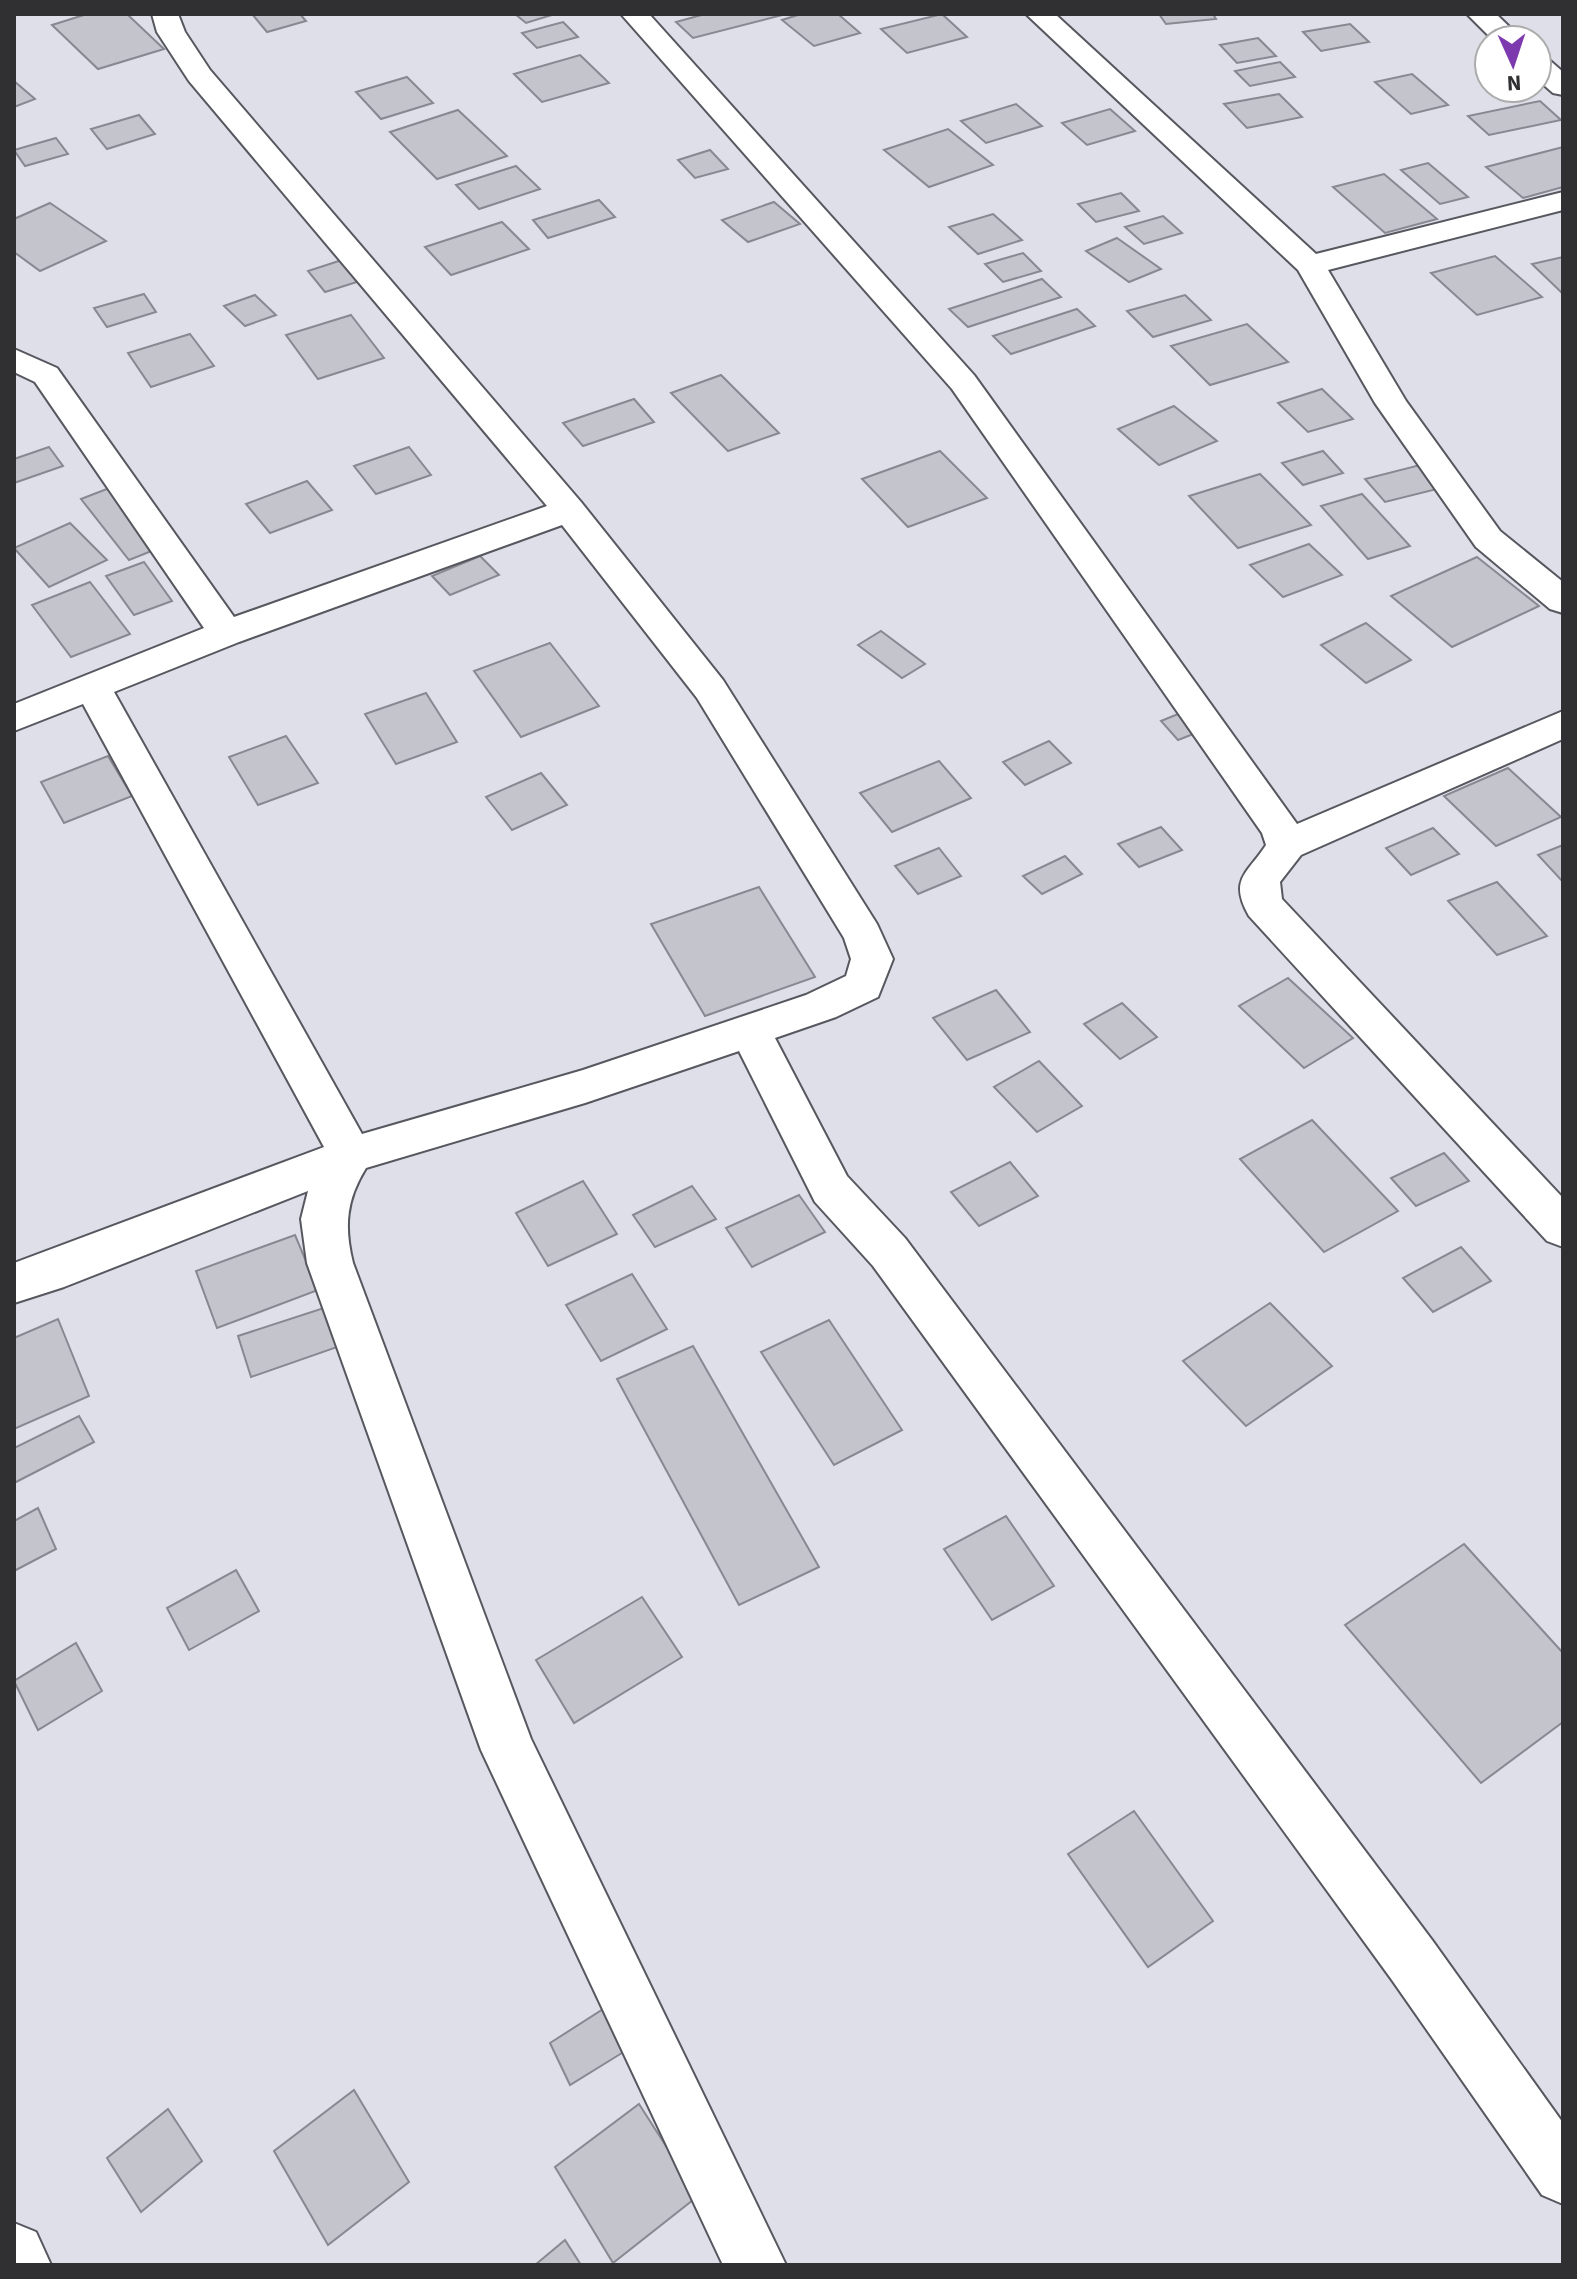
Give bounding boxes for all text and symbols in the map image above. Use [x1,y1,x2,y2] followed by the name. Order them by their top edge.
[1473,24,1553,104] north arrow
[1506,67,1522,99] text: N

